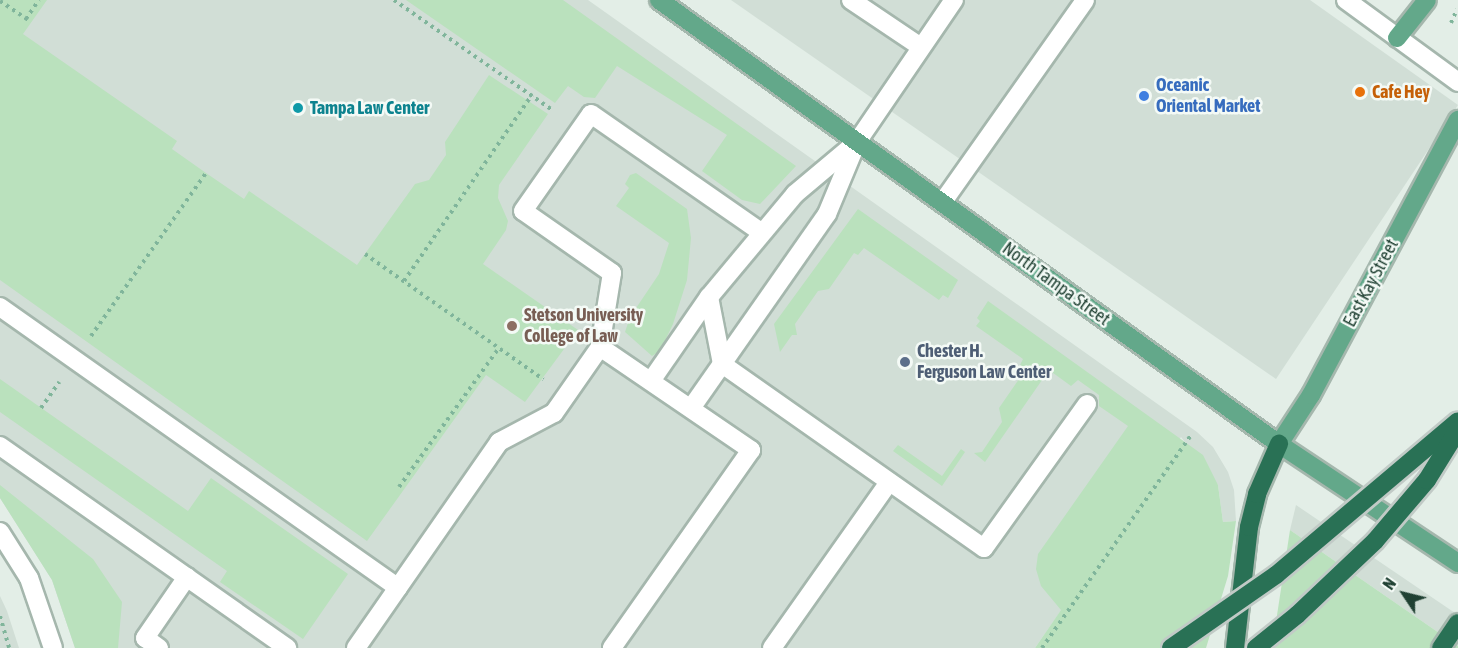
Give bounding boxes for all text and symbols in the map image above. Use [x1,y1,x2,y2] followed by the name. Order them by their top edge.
[1156,75,1260,118] place label: Oceanic Oriental Market
[1372,81,1430,103] place label: Cafe Hey
[1353,85,1367,99] marker: Cafe Hey
[1137,89,1151,103] marker: Oceanic Oriental Market
[310,97,429,119] place label: Tampa Law Center
[291,101,305,115] marker: Tampa Law Center
[1339,235,1403,331] street label: East Kay Street
[998,238,1114,330] street label: North Tampa Street
[524,305,643,348] place label: Stetson University College of Law
[505,319,519,333] marker: Stetson University College of Law
[917,341,1051,384] place label: Chester H. Ferguson Law Center
[898,355,912,369] marker: Chester H. Ferguson Law Center
[1374,564,1434,624] north arrow
[1379,575,1399,593] text: N

